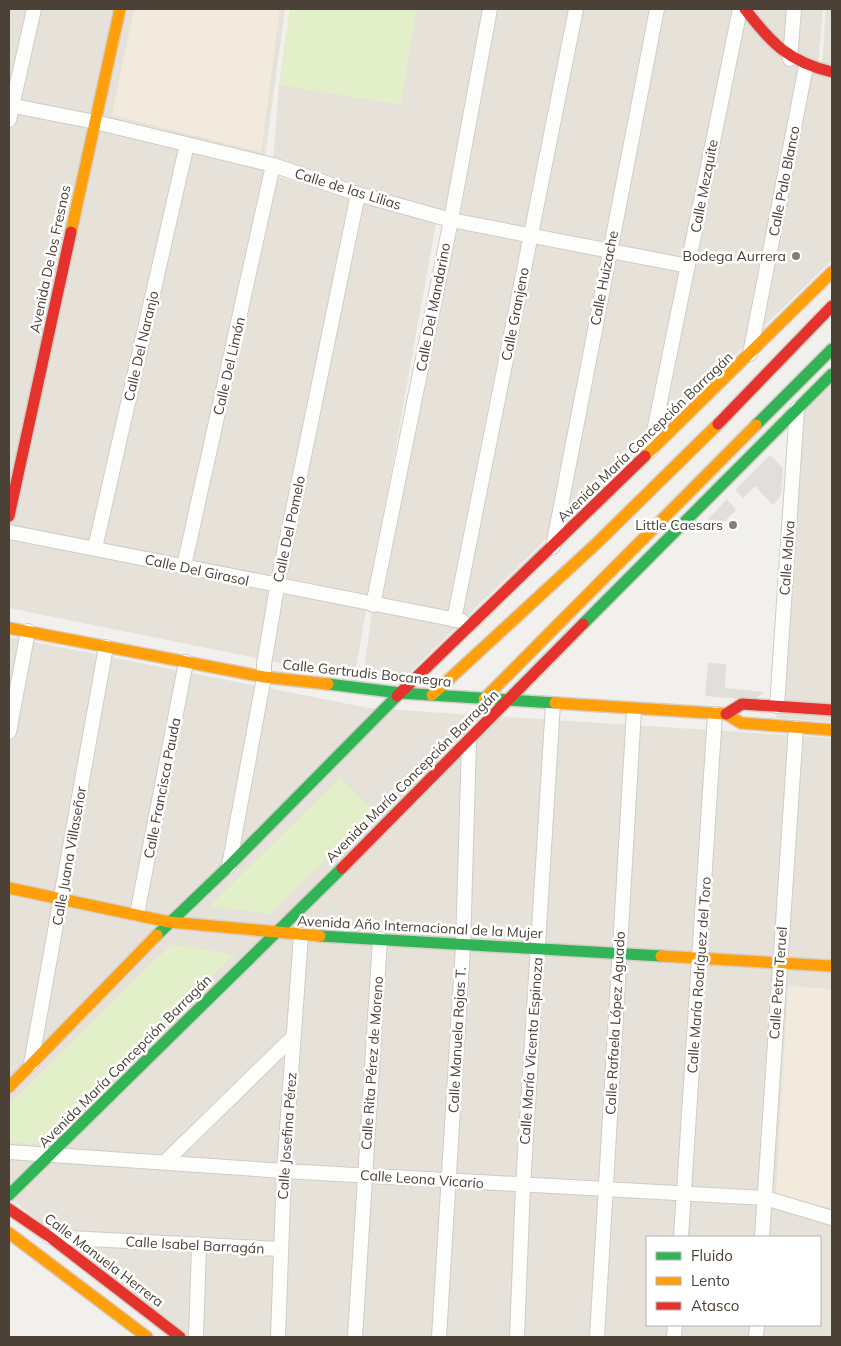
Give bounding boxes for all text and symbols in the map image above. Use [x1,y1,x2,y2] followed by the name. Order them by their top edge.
[764,124,804,238] street label: Calle Palo Blanco
[686,138,722,234] street label: Calle Mezquite
[292,164,404,214] street label: Calle de las Lilias
[26,183,75,335] street label: Avenida De los Fresnos
[586,229,622,327] street label: Calle Huizache
[412,241,454,373] street label: Calle Del Mandarino
[683,247,786,265] place label: Bodega Aurrera
[790,250,802,262] marker: Bodega Aurrera
[497,266,533,362] street label: Calle Granjeno
[120,289,162,403] street label: Calle Del Naranjo
[209,315,249,417] street label: Calle Del Limón
[553,348,737,526] street label: Avenida María Concepción Barragán
[269,474,309,584] street label: Calle Del Pomelo
[635,516,723,534] place label: Little Caesars
[727,519,739,531] marker: Little Caesars
[775,520,799,596] street label: Calle Malva
[143,550,251,590] street label: Calle Del Girasol
[282,655,452,691] street label: Calle Gertrudis Bocanegra
[322,686,502,866] street label: Avenida María Concepción Barragán
[140,716,184,860] street label: Calle Francisca Pauda
[48,784,90,927] street label: Calle Juana Villaseñor
[683,876,715,1074] street label: Calle María Rodríguez del Toro
[297,912,544,942] street label: Avenida Año Internacional de la Mujer
[765,926,791,1040] street label: Calle Petra Teruel
[601,931,629,1115] street label: Calle Rafaela López Aguado
[515,957,547,1145] street label: Calle María Vicenta Espinoza
[444,967,470,1113] street label: Calle Manuela Rojas T.
[35,971,215,1151] street label: Avenida María Concepción Barragán
[357,976,387,1150] street label: Calle Rita Pérez de Moreno
[274,1072,300,1200] street label: Calle Josefina Pérez
[360,1166,484,1192] street label: Calle Leona Vicario
[41,1209,167,1311] street label: Calle Manuela Herrera
[125,1232,265,1258] street label: Calle Isabel Barragán
[646,1236,821,1326] legend
[691,1246,733,1265] text: Fluido
[691,1271,730,1290] text: Lento
[691,1296,739,1315] text: Atasco

